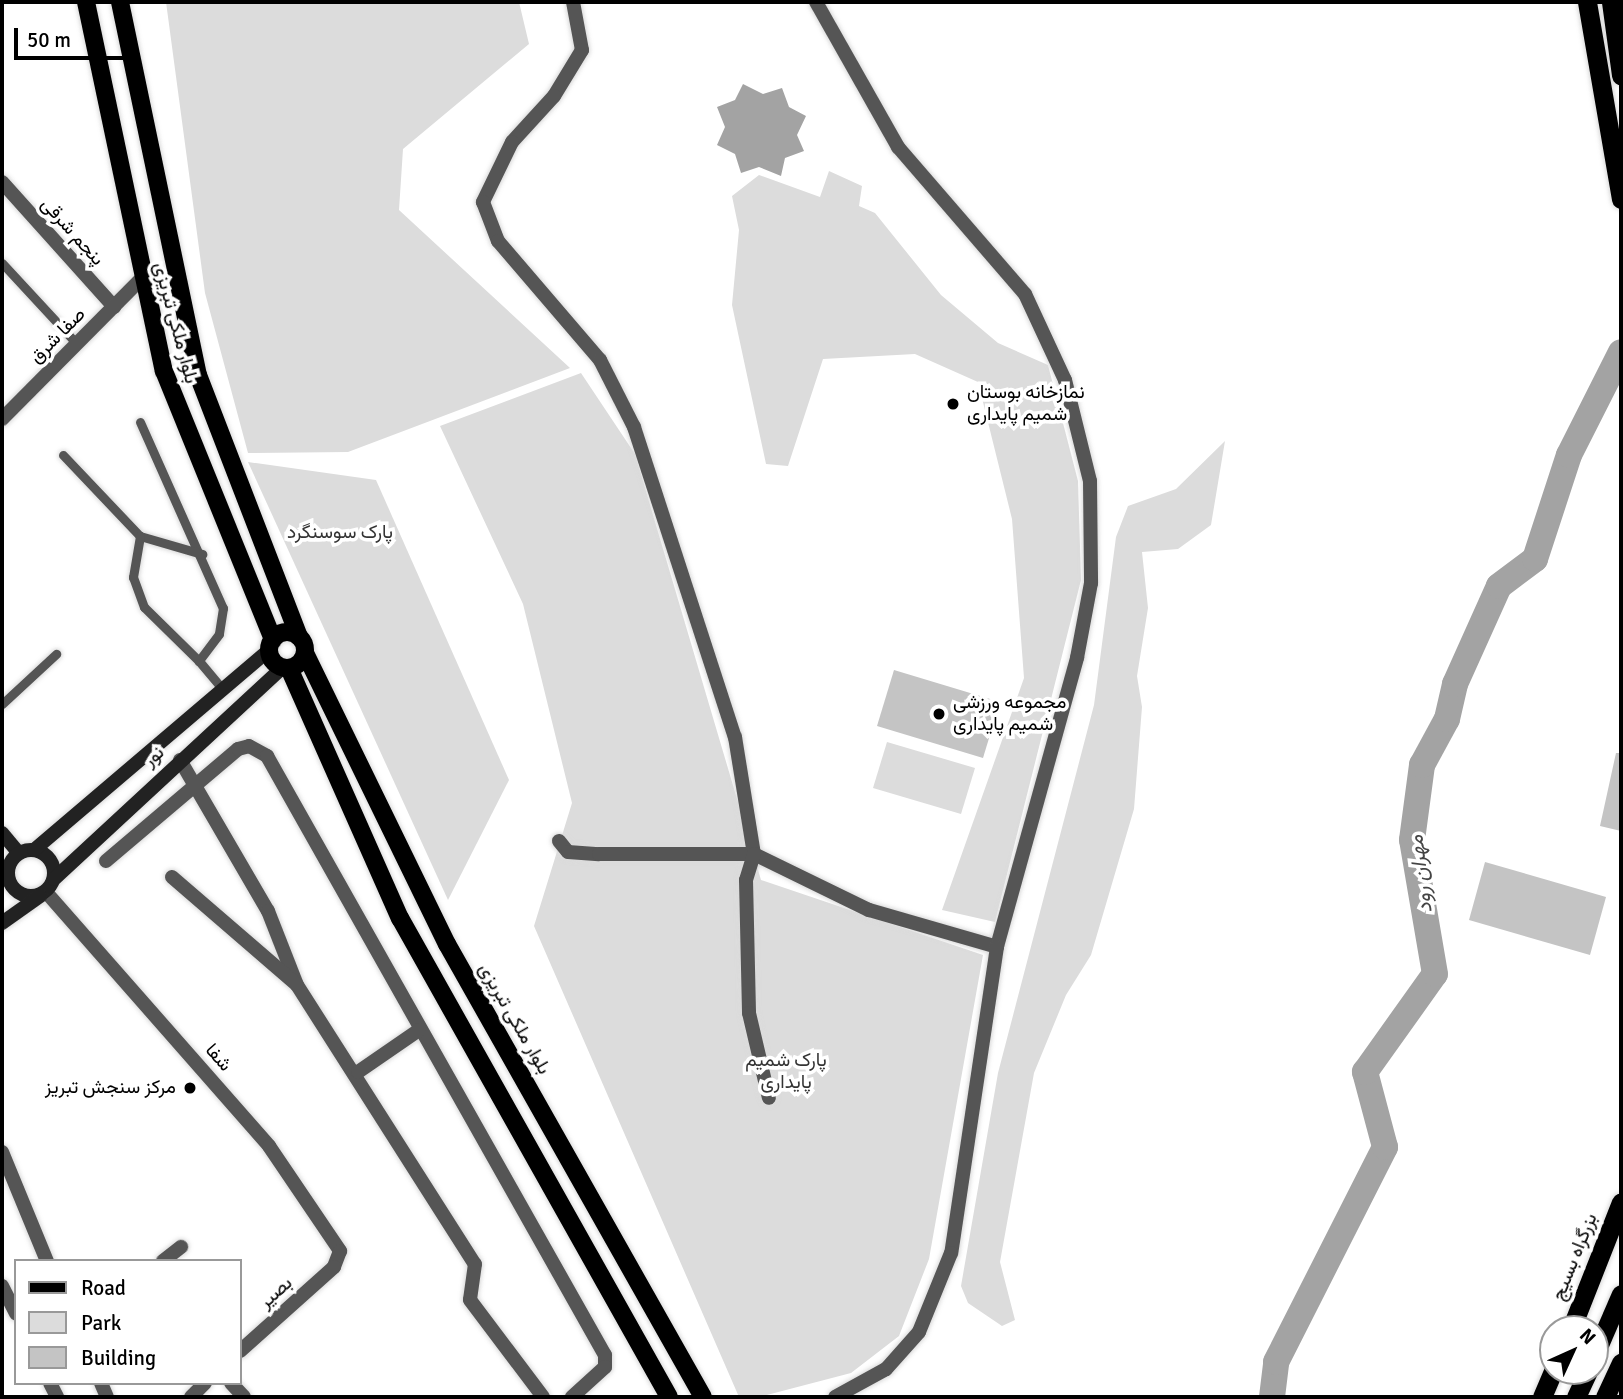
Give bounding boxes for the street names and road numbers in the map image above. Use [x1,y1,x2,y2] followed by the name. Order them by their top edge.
[36,193,108,271] street label: پنجم شرقی
[148,260,202,386] street label: بلوار ملکى تبریزى
[25,303,91,369] street label: صفا شرق
[139,742,169,772] street label: نور
[473,959,555,1079] street label: بلوار ملکى تبریزى
[200,1039,236,1077] street label: شفا
[1547,1210,1603,1304] street label: بزرگراه بسیج
[255,1272,297,1314] street label: بصیر

